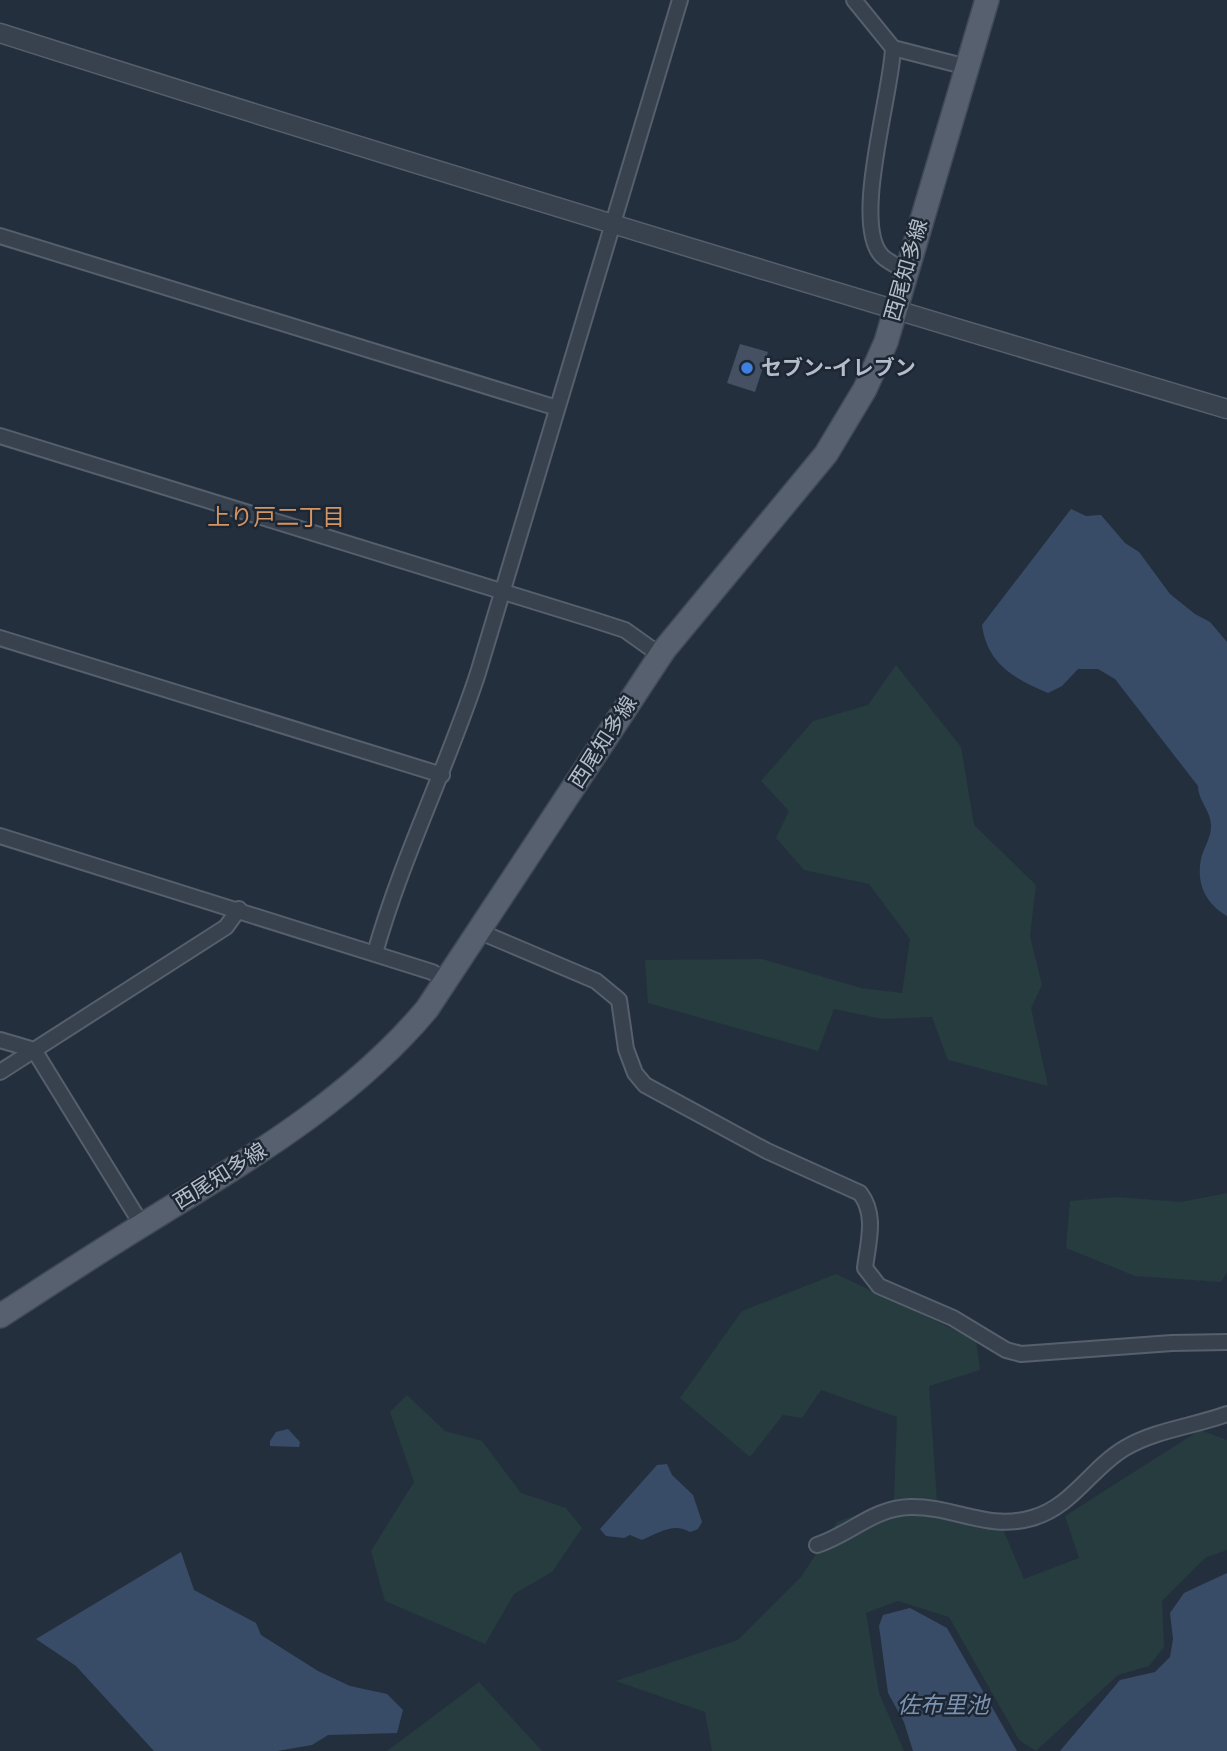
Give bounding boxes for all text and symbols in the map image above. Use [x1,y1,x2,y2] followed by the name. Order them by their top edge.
[880,216,932,324] street label: 西尾知多線
[761,356,916,380] place label: セブン-イレブン
[739,360,755,376] marker: セブン-イレブン
[207,504,345,531] district label: 上り戸二丁目
[564,691,642,793] street label: 西尾知多線
[169,1138,271,1214] street label: 西尾知多線
[897,1692,991,1719] water label: 佐布里池

